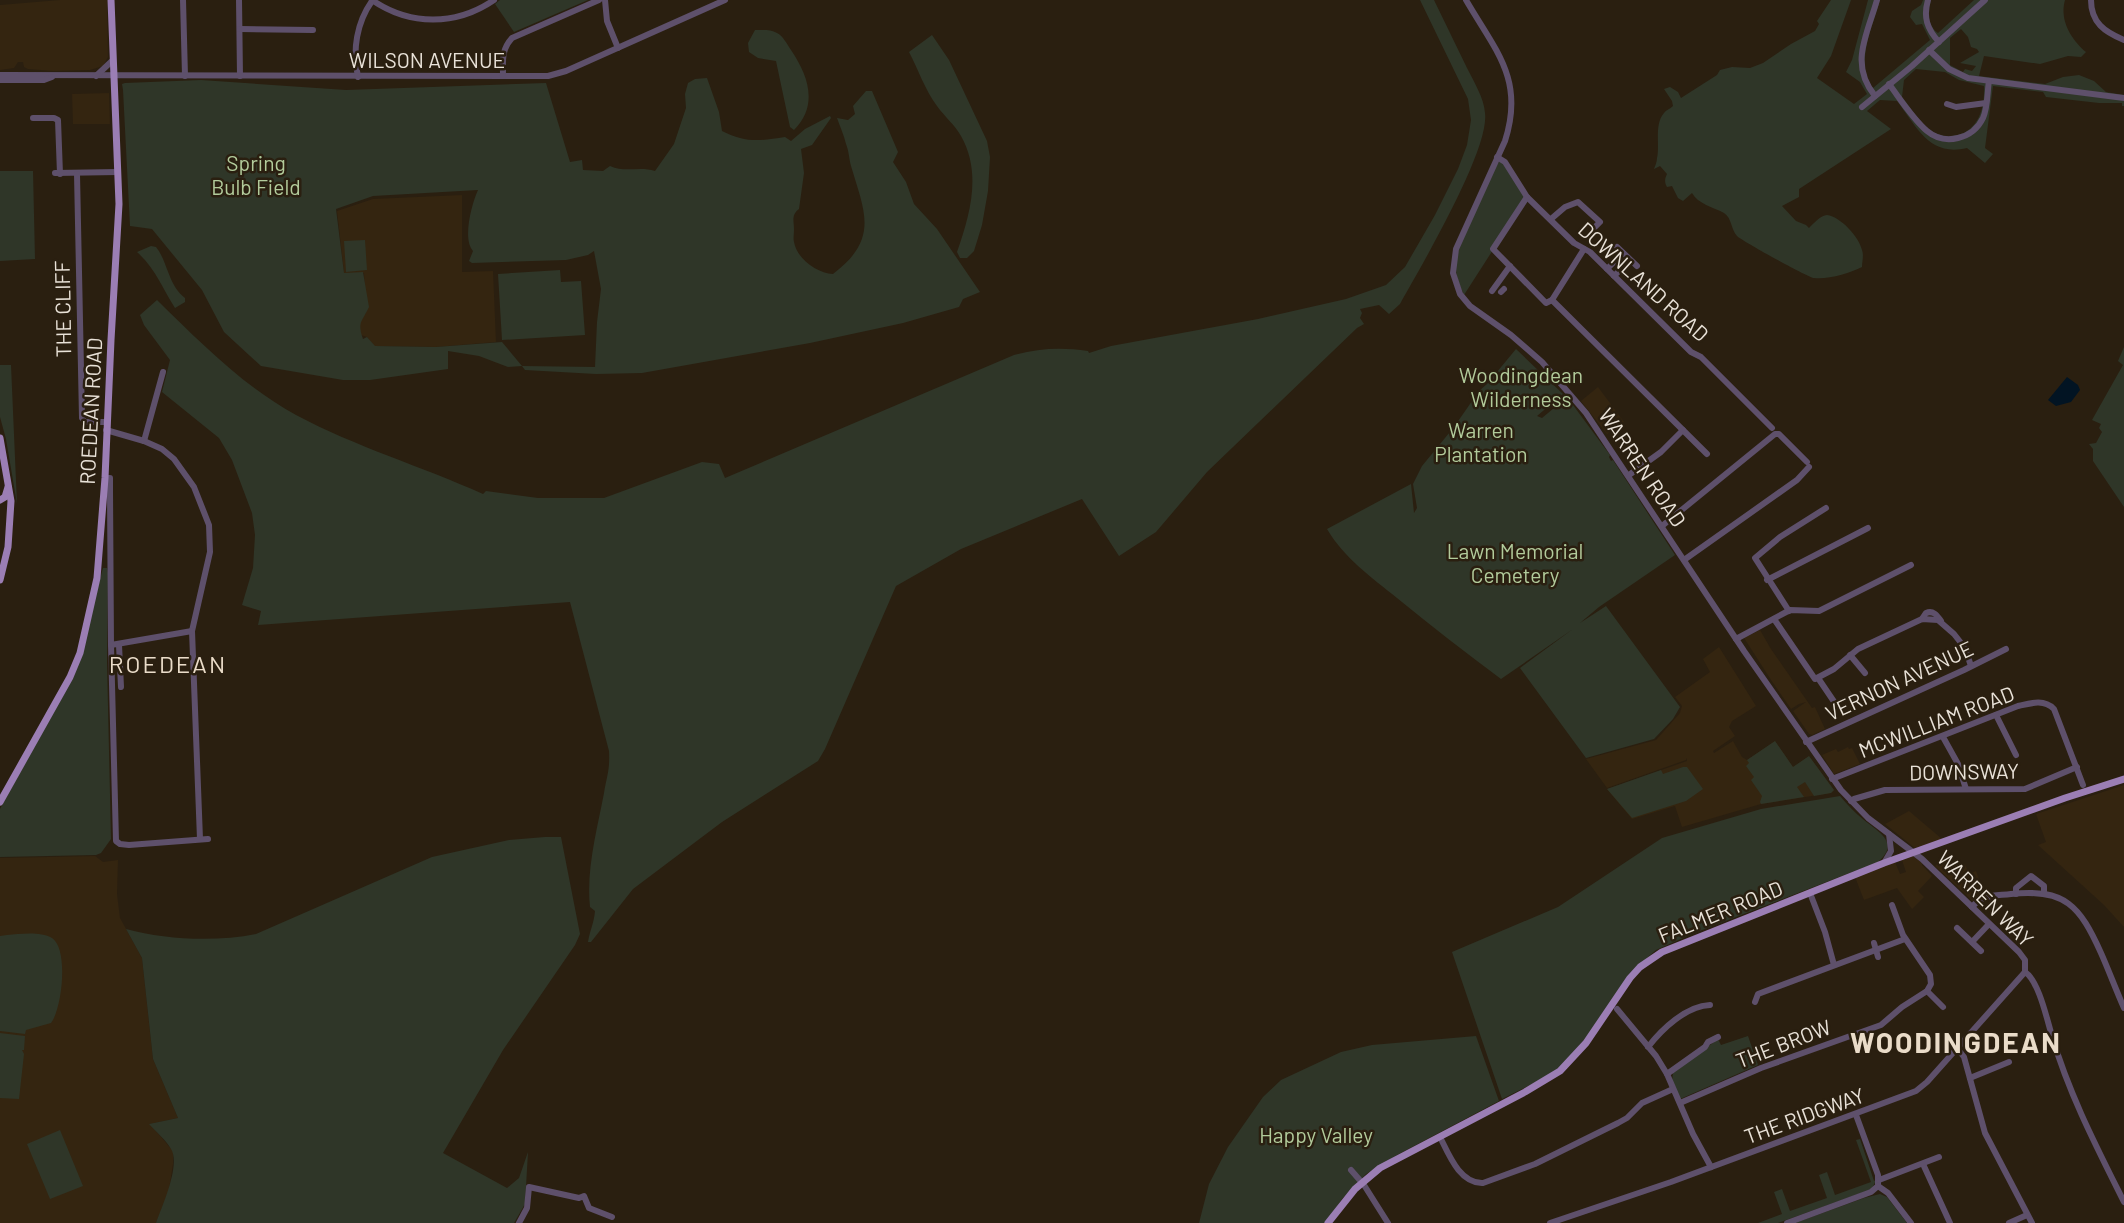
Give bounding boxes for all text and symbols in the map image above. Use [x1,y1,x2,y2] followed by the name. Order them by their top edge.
[349,47,505,72] street label: WILSON AVENUE
[211,150,301,199] park label: Spring Bulb Field
[1574,216,1714,346] street label: DOWNLAND ROAD
[49,260,75,357] street label: THE CLIFF
[74,337,106,485] street label: ROEDEAN ROAD
[1459,362,1583,411] park label: Woodingdean Wilderness
[1594,403,1692,531] street label: WARREN ROAD
[1434,417,1528,466] park label: Warren Plantation
[1447,538,1583,587] park label: Lawn Memorial Cemetery
[1821,635,1977,725] street label: VERNON AVENUE
[109,649,227,678] district label: ROEDEAN
[1855,680,2017,762] street label: MCWILLIAM ROAD
[1909,758,2019,784] street label: DOWNSWAY
[1933,845,2039,951] street label: WARREN WAY
[1654,875,1786,947] street label: FALMER ROAD
[1732,1013,1834,1073] street label: THE BROW
[1850,1025,2062,1059] district label: WOODINGDEAN
[1740,1082,1868,1148] street label: THE RIDGWAY
[1259,1122,1373,1147] park label: Happy Valley

